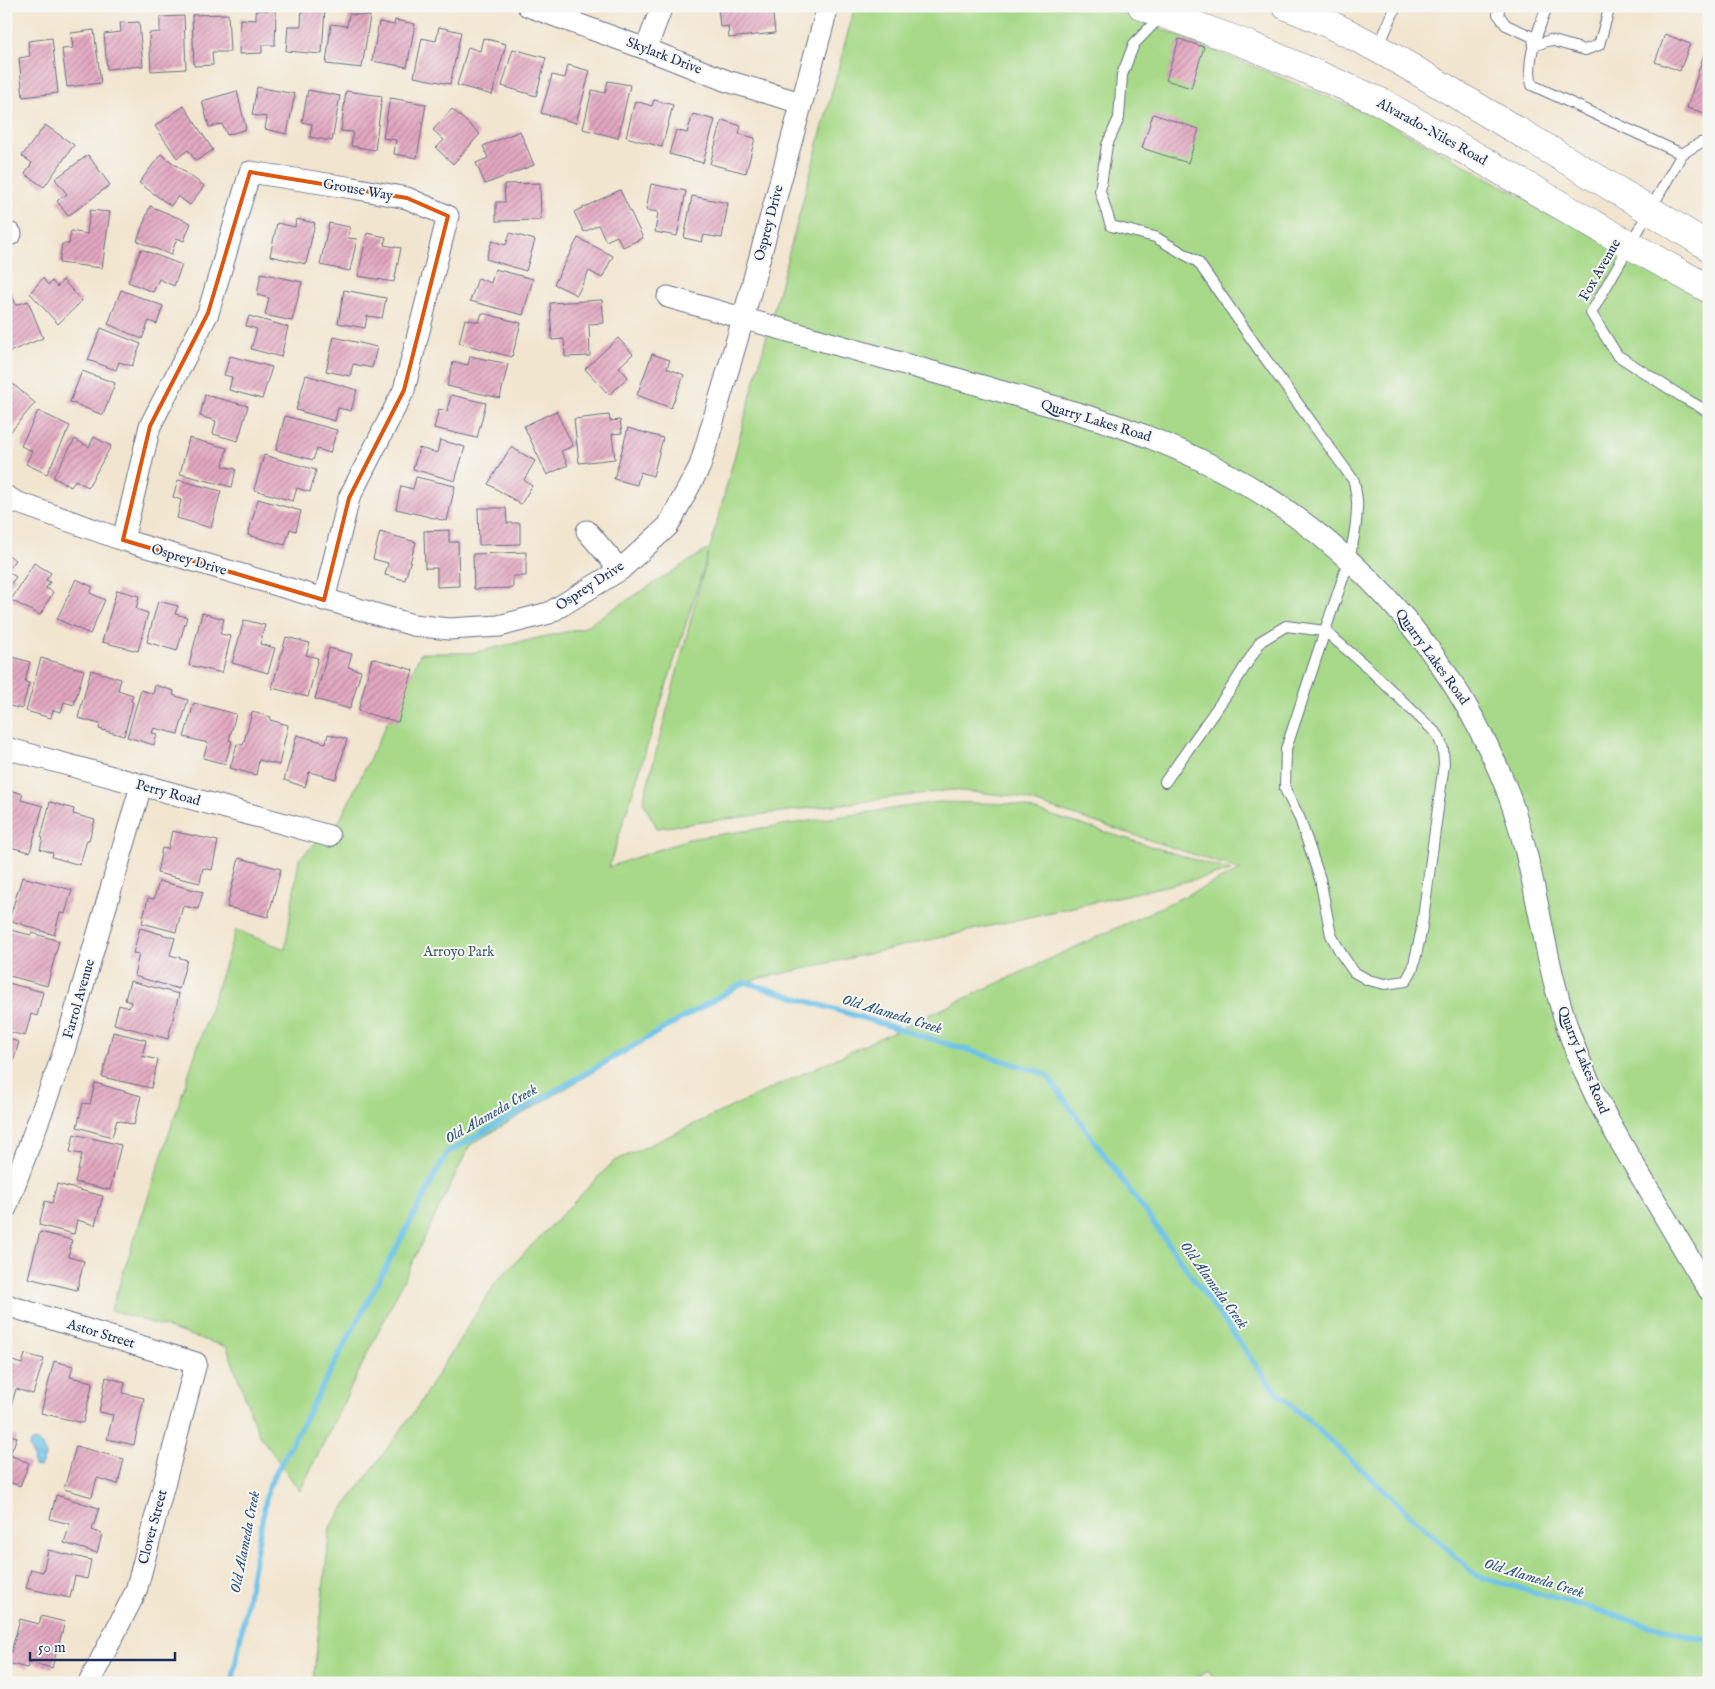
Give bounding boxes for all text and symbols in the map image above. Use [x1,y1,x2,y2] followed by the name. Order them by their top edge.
[624,33,705,79] street label: Skylark Drive
[1373,94,1491,170] street label: Alvarado-Niles Road
[322,175,394,205] street label: Grouse Way
[750,182,788,263] street label: Osprey Drive
[1575,235,1625,304] street label: Fox Avenue
[1039,396,1154,446] street label: Quarry Lakes Road
[149,540,230,580] street label: Osprey Drive
[552,557,628,615] street label: Osprey Drive
[1391,605,1473,709] street label: Quarry Lakes Road
[134,776,203,810] street label: Perry Road
[422,943,495,961] park label: Arroyo Park
[59,956,99,1041] street label: Farrol Avenue
[840,990,944,1038] water label: Old Alameda Creek
[1553,1004,1613,1117] street label: Quarry Lakes Road
[441,1080,541,1148] water label: Old Alameda Creek
[1176,1238,1252,1332] water label: Old Alameda Creek
[64,1315,137,1353] street label: Astor Street
[134,1487,172,1566] street label: Clover Street
[226,1489,264,1595] water label: Old Alameda Creek
[1482,1554,1586,1602] water label: Old Alameda Creek
[30,1629,175,1661] scale bar
[38,1638,66,1657] text: 50 m

